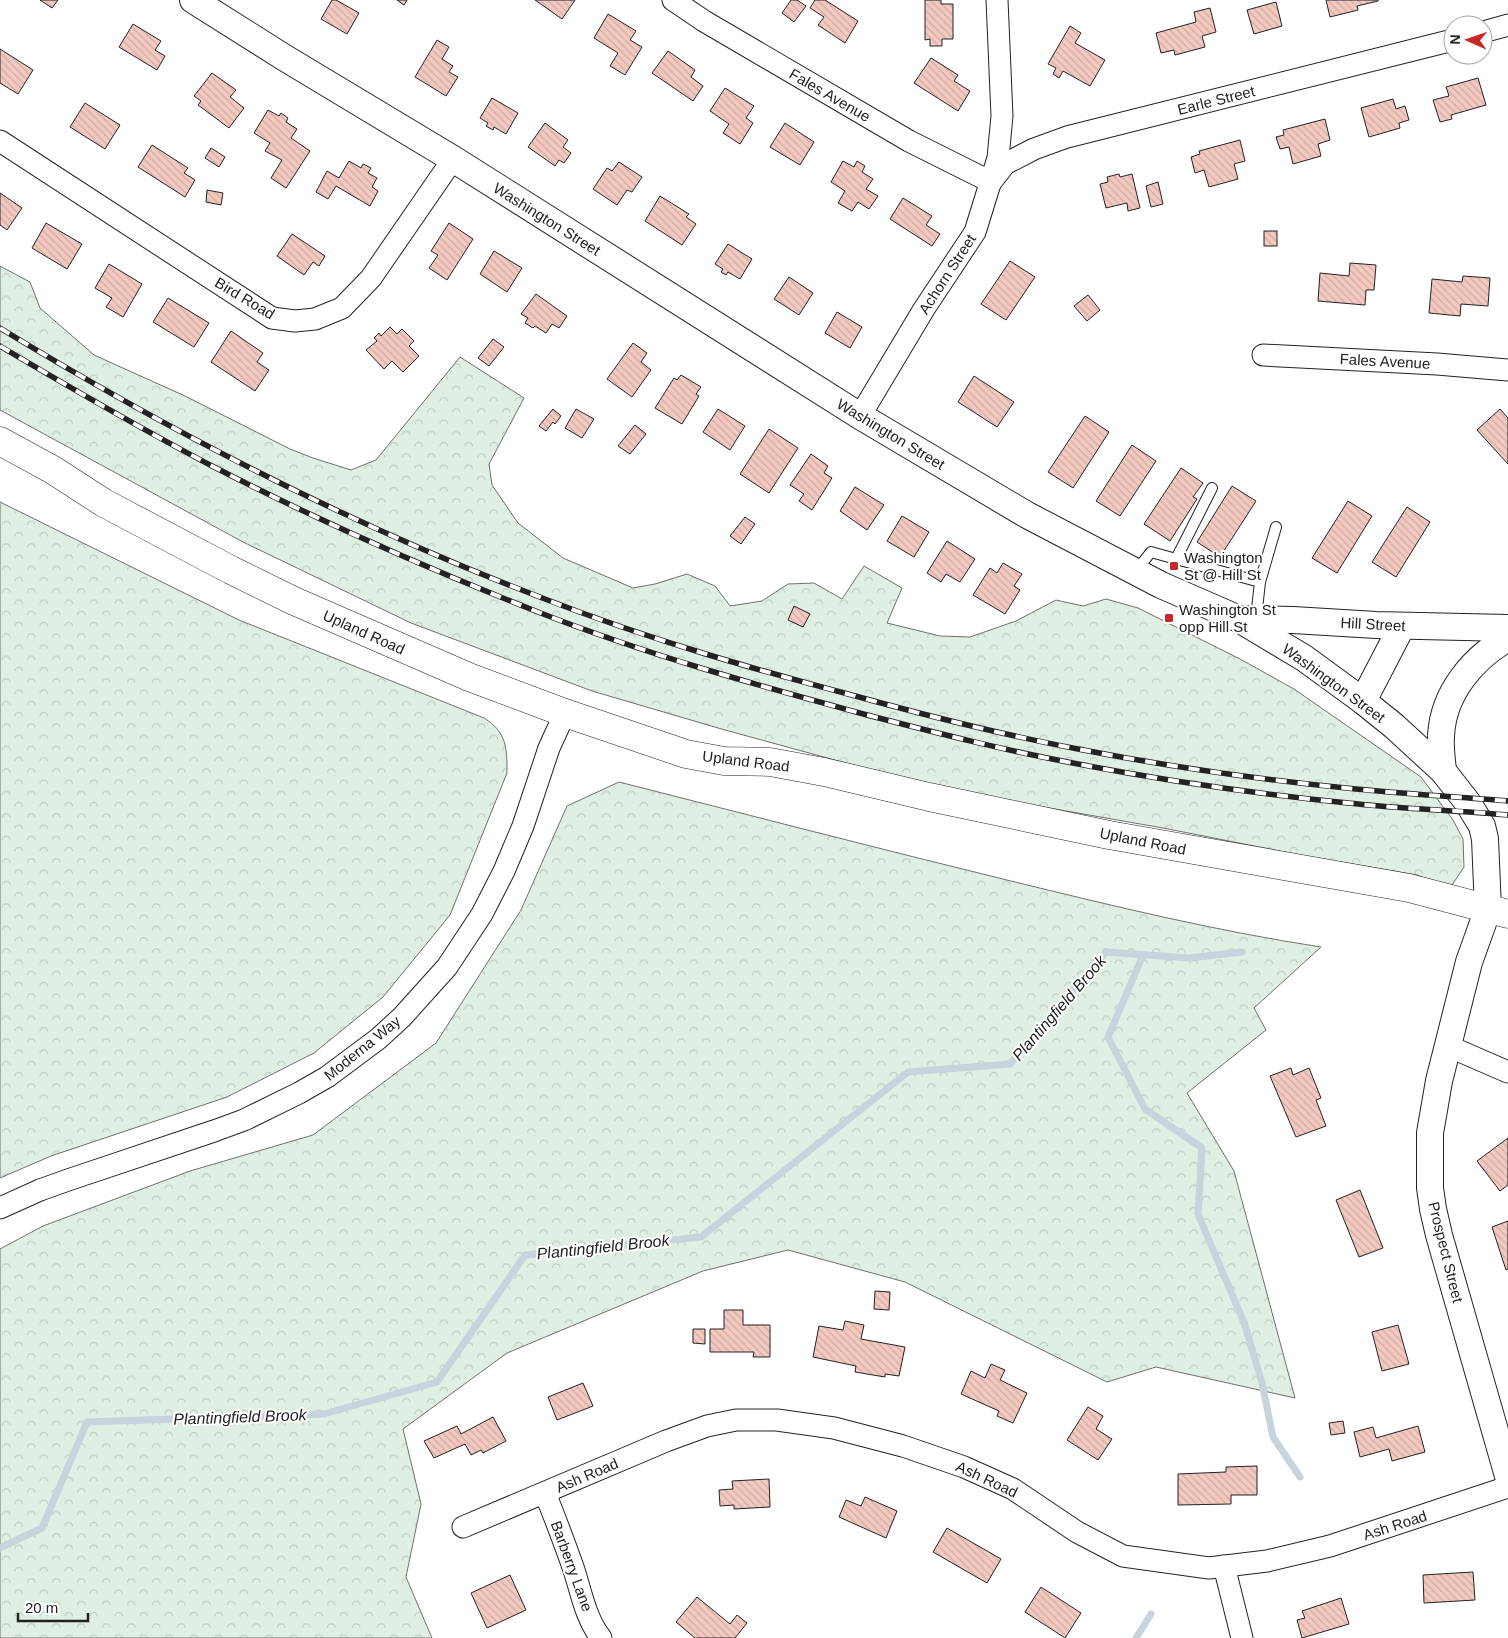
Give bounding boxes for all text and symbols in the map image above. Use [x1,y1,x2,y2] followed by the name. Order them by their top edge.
[1443,15,1493,65] north arrow
[1447,34,1463,45] text: N
[787,65,873,125] street label: Fales Avenue
[1176,82,1257,118] street label: Earle Street
[490,179,604,259] street label: Washington Street
[915,230,980,317] street label: Achorn Street
[212,274,278,322] street label: Bird Road
[1339,350,1431,372] street label: Fales Avenue
[834,395,949,473] street label: Washington Street
[1184,549,1263,583] place label: Washington St @ Hill St
[1168,560,1180,572] marker: Washington St @ Hill St
[1179,601,1277,635] place label: Washington St opp Hill St
[321,606,407,658] street label: Upland Road
[1163,612,1175,624] marker: Washington St opp Hill St
[1340,614,1407,634] street label: Hill Street
[1279,640,1389,726] street label: Washington Street
[702,747,790,775] street label: Upland Road
[1098,824,1188,858] street label: Upland Road
[1009,951,1110,1064] water label: Plantingfield Brook
[321,1012,404,1084] street label: Moderna Way
[1425,1200,1467,1305] street label: Prospect Street
[536,1231,671,1262] water label: Plantingfield Brook
[173,1406,308,1428] water label: Plantingfield Brook
[553,1454,621,1496] street label: Ash Road
[954,1457,1020,1501] street label: Ash Road
[1361,1507,1429,1543] street label: Ash Road
[548,1518,596,1614] street label: Barberry Lane
[18,1590,88,1622] scale bar
[25,1599,58,1616] text: 20 m

